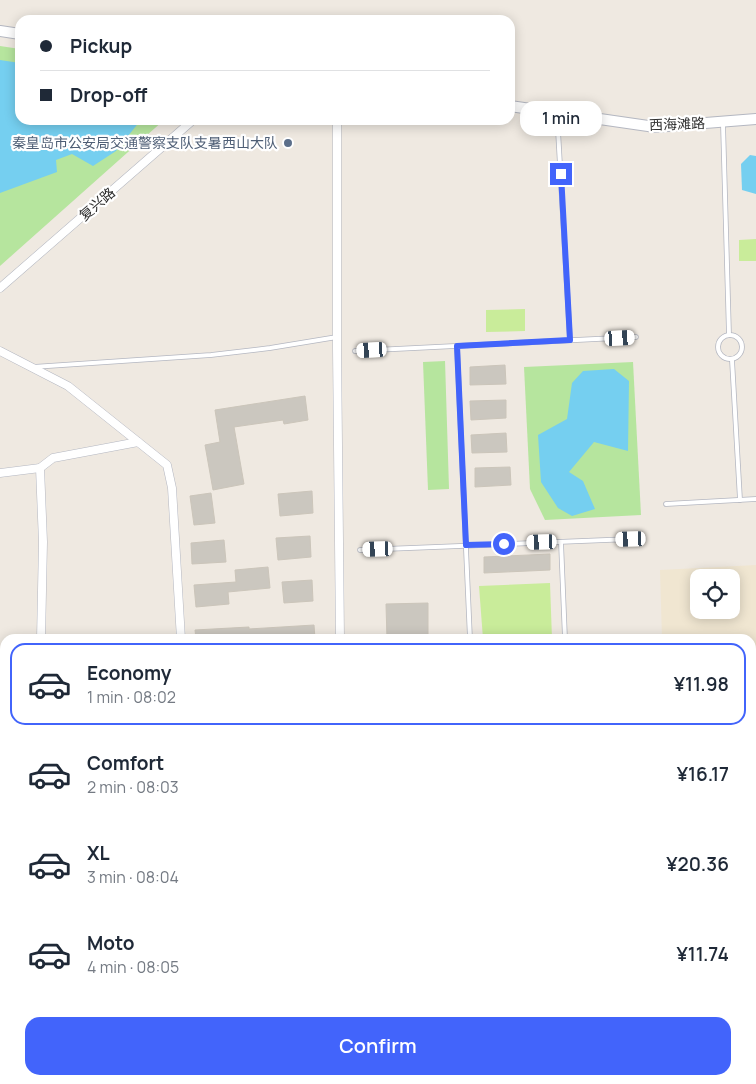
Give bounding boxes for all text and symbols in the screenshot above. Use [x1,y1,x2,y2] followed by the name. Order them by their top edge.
[70,33,132,59] text: Pickup
[70,82,147,108] text: Drop-off
[520,101,602,136] callout: 1 min
[542,107,580,129] text: 1 min
[649,113,705,134] street label: 西海滩路
[12,133,278,152] place label: 秦皇岛市公安局交通警察支队支暑西山大队
[282,137,294,149] marker: 秦皇岛市公安局交通警察支队支暑西山大队
[550,163,572,185] route end
[75,183,119,225] street label: 复兴路
[604,330,635,346] car
[356,342,387,358] car
[615,531,646,547] car
[493,533,515,555] route start
[526,534,557,550] car
[362,541,393,557] car
[690,569,740,619] map controls
[690,569,740,619] button: locate
[87,660,171,686] text: Economy
[27,662,72,707] icon: car
[674,671,729,697] text: ¥11.98
[87,686,176,708] text: 1 min · 08:02
[87,750,164,776] text: Comfort
[27,752,72,797] icon: car
[677,761,729,787] text: ¥16.17
[87,776,179,798] text: 2 min · 08:03
[87,840,110,866] text: XL
[27,842,72,887] icon: car
[666,851,729,877] text: ¥20.36
[87,866,179,888] text: 3 min · 08:04
[87,930,134,956] text: Moto
[27,932,72,977] icon: car
[676,941,729,967] text: ¥11.74
[87,956,179,978] text: 4 min · 08:05
[25,1017,731,1075] button: Confirm

